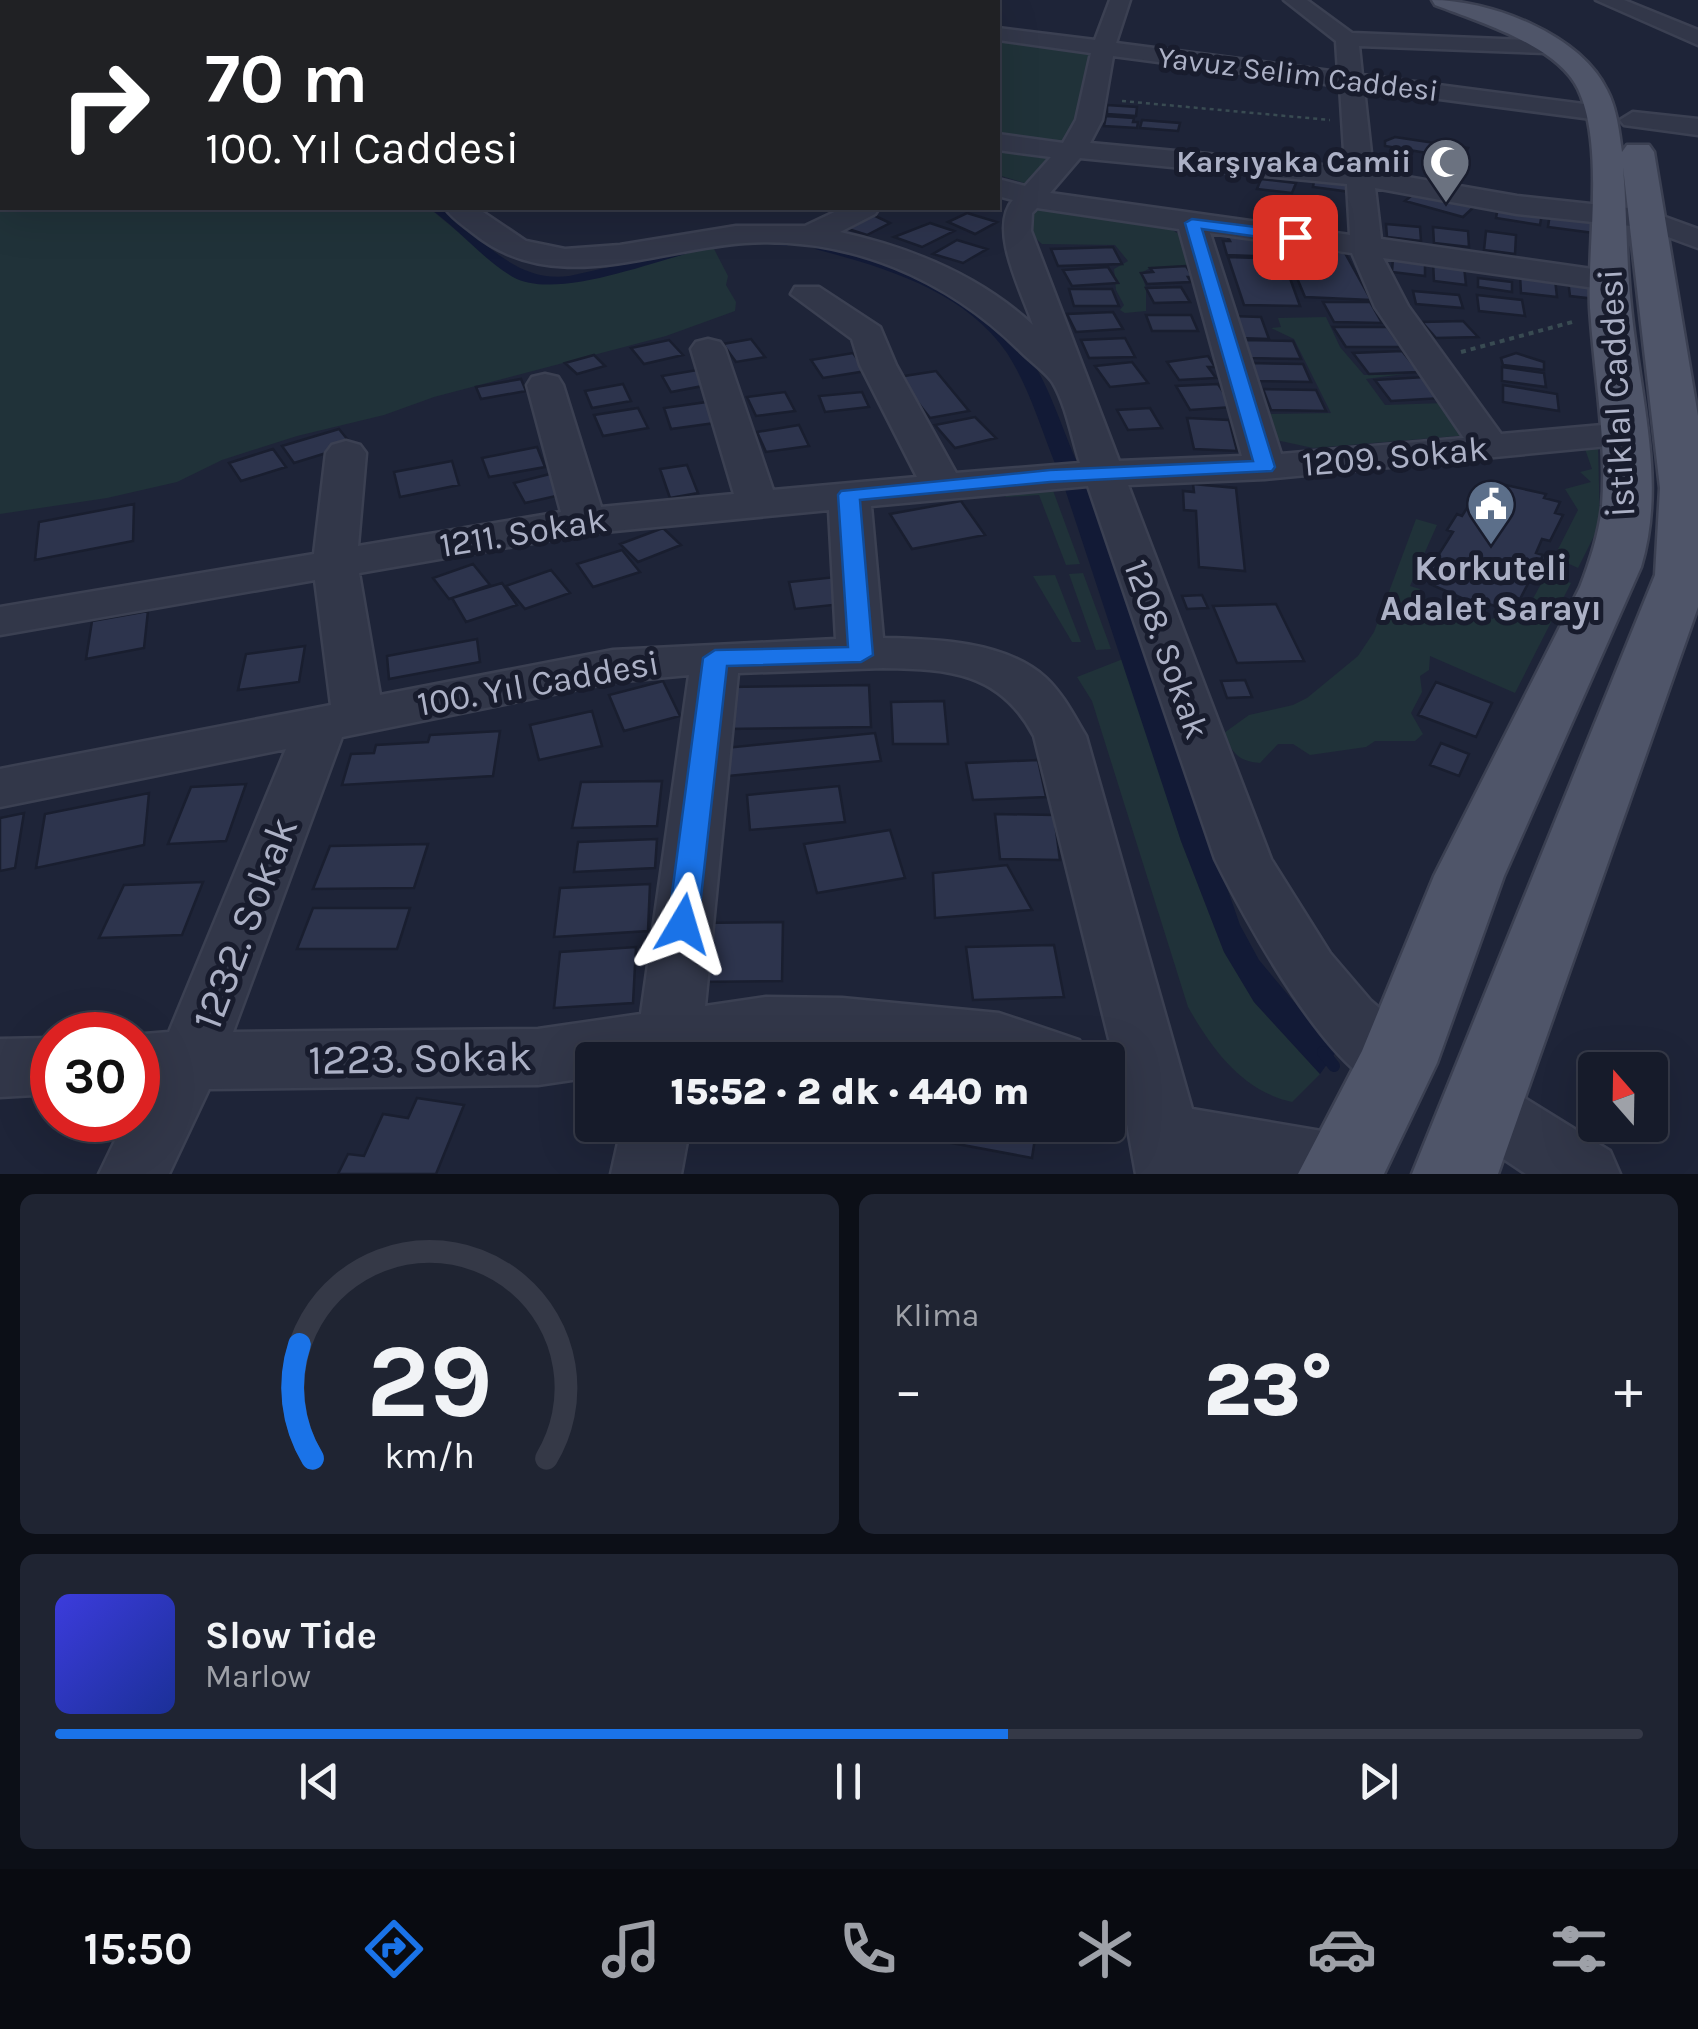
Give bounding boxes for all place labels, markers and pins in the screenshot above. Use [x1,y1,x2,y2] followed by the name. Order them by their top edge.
[1420,136,1472,204] mosque icon: Karşıyaka Camii
[1176,144,1411,180] place label: Karşıyaka Camii
[1253,195,1338,280] pin
[1465,478,1517,546] public building icon: Korkuteli Adalet Sarayı
[1380,548,1602,630] place label: Korkuteli Adalet Sarayı

